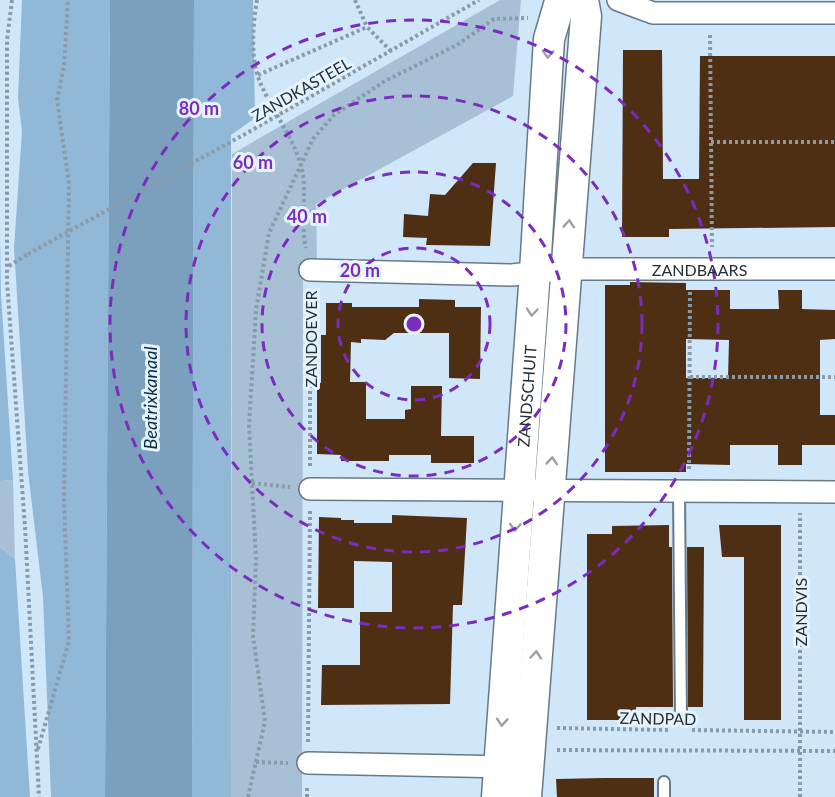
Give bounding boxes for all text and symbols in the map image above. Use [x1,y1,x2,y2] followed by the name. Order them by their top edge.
[541,50,554,59] one-way arrow
[248,53,354,125] street label: ZANDKASTEEL
[179,97,219,119] text: 80 m
[233,151,273,173] text: 60 m
[287,205,327,227] text: 40 m
[562,220,575,229] one-way arrow
[340,259,380,281] text: 20 m
[652,260,747,279] street label: ZANDBAARS
[301,291,320,388] street label: ZANDOEVER
[526,307,539,316] one-way arrow
[404,314,424,334] centre of rings
[513,344,539,448] street label: ZANDSCHUIT
[139,347,161,449] water label: Beatrixkanaal
[545,456,558,465] one-way arrow
[509,522,522,532] one-way arrow
[791,578,810,646] street label: ZANDVIS
[529,650,542,659] one-way arrow
[620,708,696,728] street label: ZANDPAD
[495,717,508,726] one-way arrow

